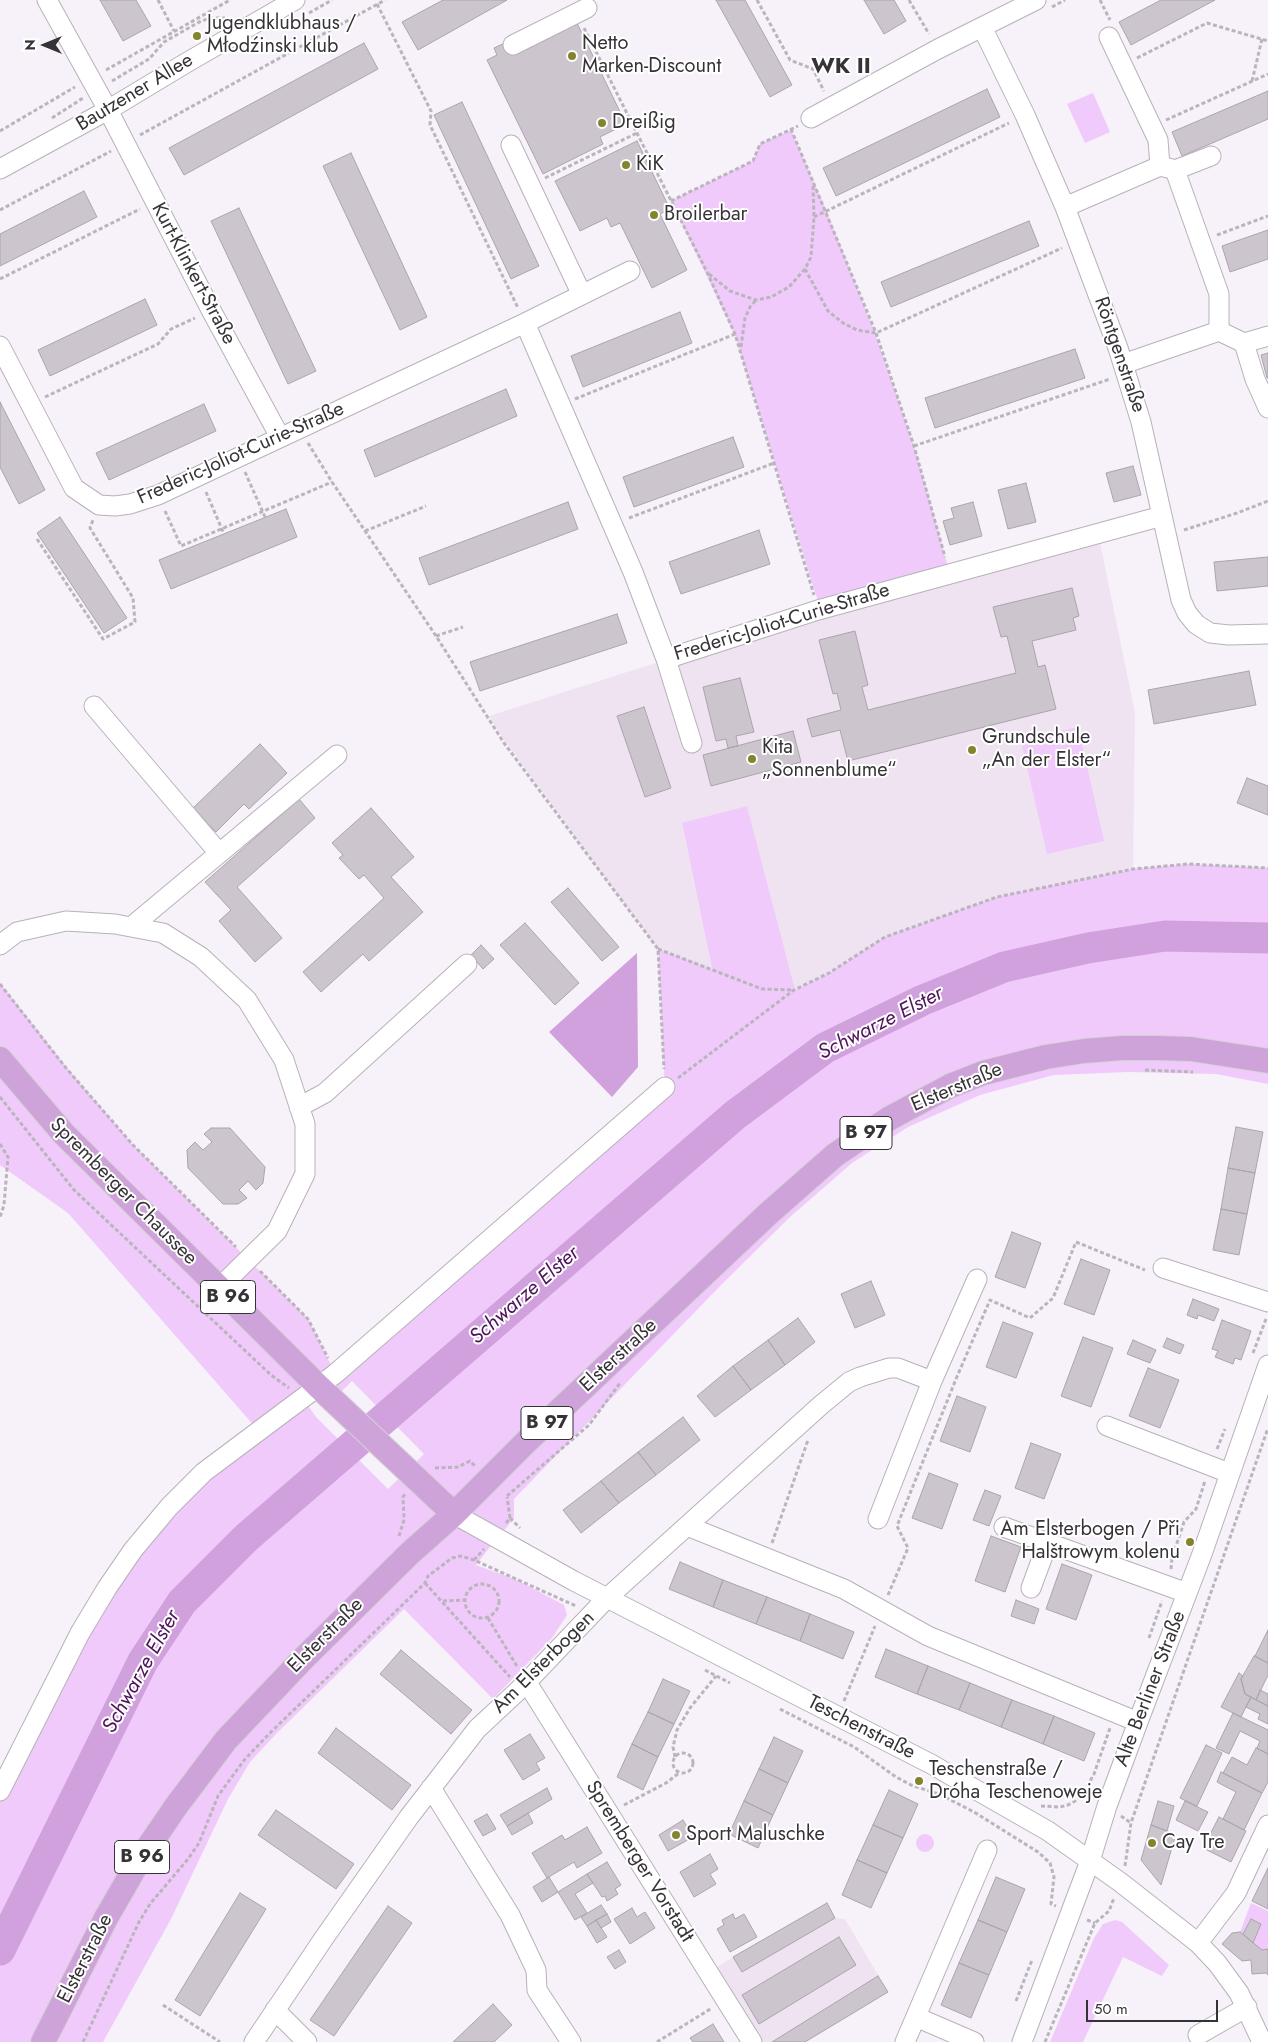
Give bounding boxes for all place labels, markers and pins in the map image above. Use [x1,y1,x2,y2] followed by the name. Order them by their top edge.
[207,12,356,59] place label: Jugendklubhaus / Młodźinski klub
[191,30,203,42] marker: Jugendklubhaus / Młodźinski klub
[582,32,721,79] place label: Netto Marken-Discount
[566,50,578,62] marker: Netto Marken-Discount
[612,111,676,135] place label: Dreißig
[596,117,608,129] marker: Dreißig
[636,153,664,177] place label: KiK
[620,159,632,171] marker: KiK
[664,203,747,227] place label: Broilerbar
[648,209,660,221] marker: Broilerbar
[982,726,1111,773] place label: Grundschule „An der Elster“
[762,736,896,783] place label: Kita „Sonnenblume“
[966,744,978,756] marker: Grundschule „An der Elster“
[746,753,758,765] marker: Kita „Sonnenblume“
[1000,1518,1180,1565] place label: Am Elsterbogen / Při Halštrowym kolenu
[1184,1536,1196,1548] marker: Am Elsterbogen / Při Halštrowym kolenu
[929,1758,1102,1805] place label: Teschenstraße / Dróha Teschenoweje
[913,1775,925,1787] marker: Teschenstraße / Dróha Teschenoweje
[686,1823,825,1847] place label: Sport Maluschke
[670,1829,682,1841] marker: Sport Maluschke
[1162,1831,1225,1855] place label: Cay Tre
[1146,1837,1158,1849] marker: Cay Tre

